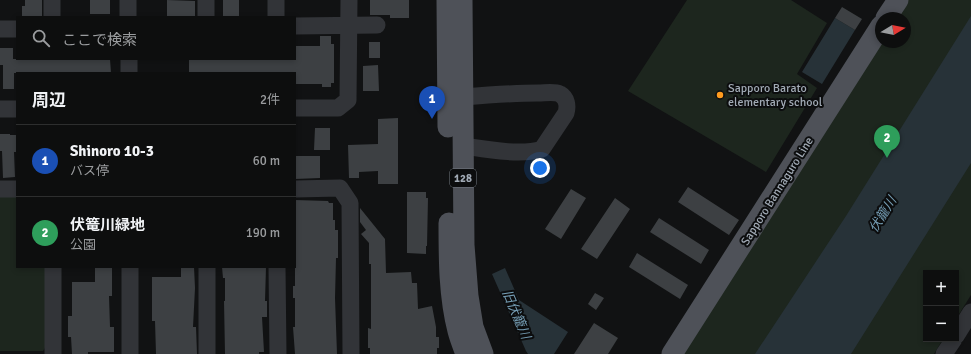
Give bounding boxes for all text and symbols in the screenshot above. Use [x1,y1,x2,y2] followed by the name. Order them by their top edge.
[875,12,911,48] north arrow
[16,16,296,60] search box
[30,27,52,49] icon: search
[62,31,137,49] text: ここで検索
[728,81,823,110] place label: Sapporo Barato elementary school
[419,86,445,119] pin: 1
[32,90,66,111] text: 周辺
[715,90,725,100] marker: Sapporo Barato elementary school
[260,92,280,108] text: 2件
[874,125,900,158] pin: 2
[738,134,817,248] street label: Sapporo Bannaguro Line
[70,142,154,160] text: Shinoro 10-3
[41,153,49,169] text: 1
[253,153,280,169] text: 60 m
[530,158,550,178] your location
[70,163,109,179] text: バス停
[450,169,476,187] road number: 128
[866,192,901,235] water label: 伏籠川
[70,216,145,234] text: 伏篭川緑地
[41,225,49,241] text: 2
[246,225,280,241] text: 190 m
[70,237,96,253] text: 公園
[923,270,959,342] map controls
[923,270,959,306] button: +
[499,287,534,343] water label: 旧伏籠川
[923,306,959,342] button: −

